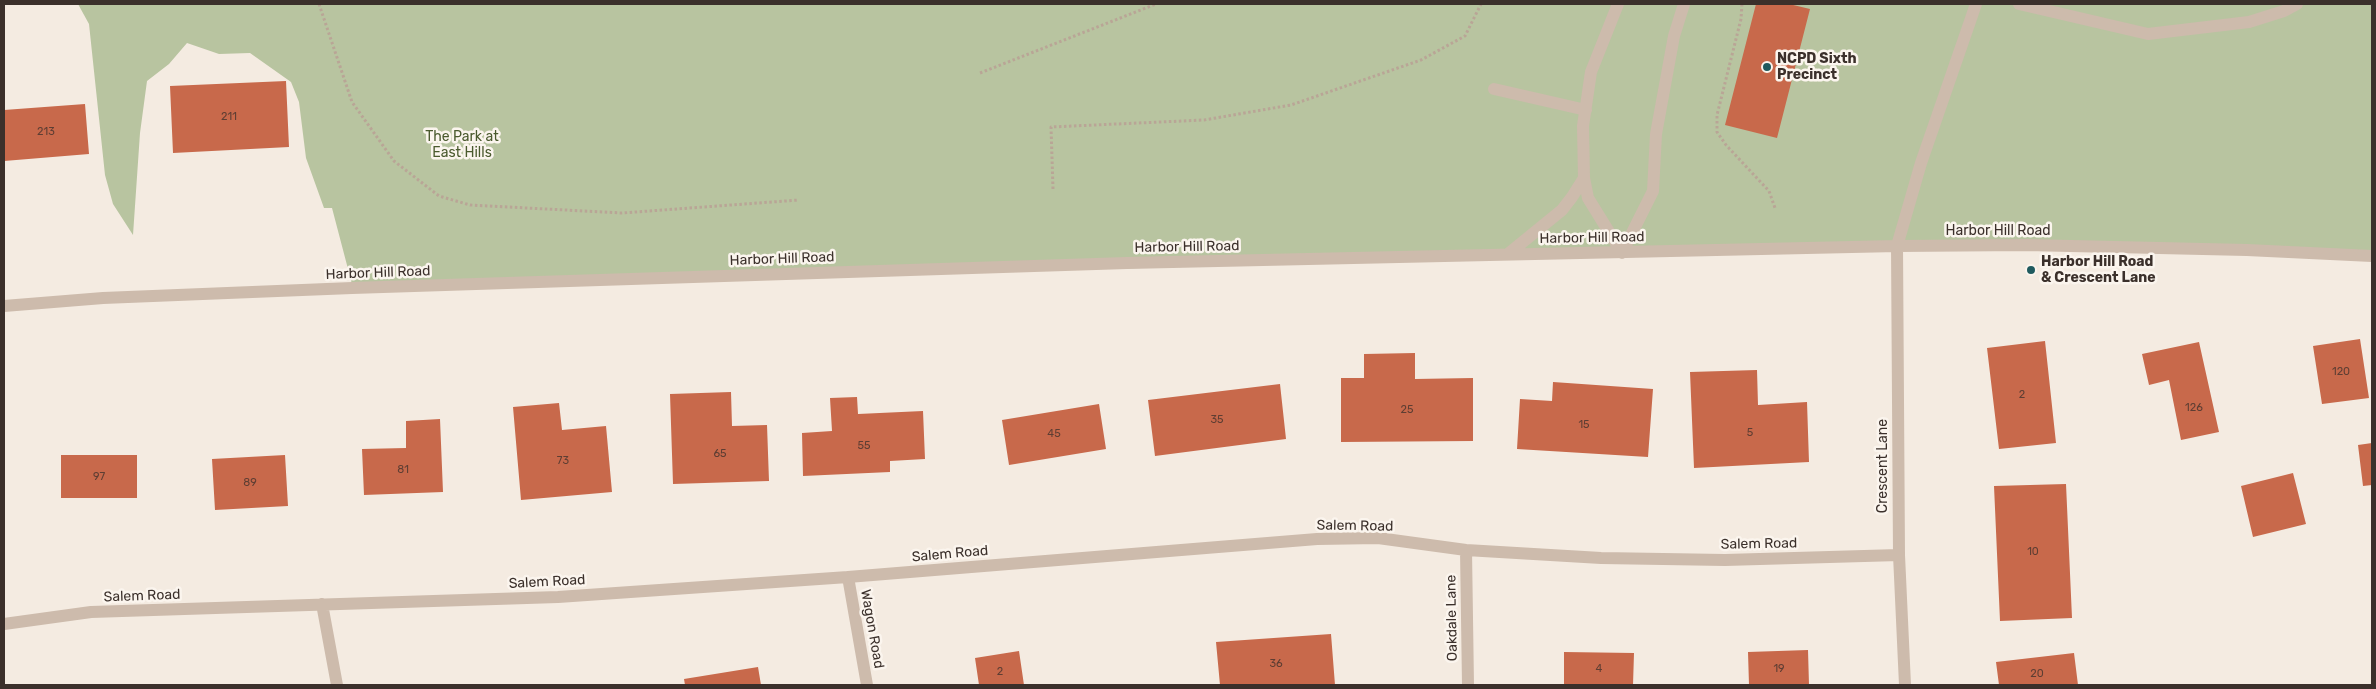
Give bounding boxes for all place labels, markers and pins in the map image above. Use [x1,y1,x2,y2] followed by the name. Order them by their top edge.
[1777,51,1857,84] place label: NCPD Sixth Precinct
[1761,61,1773,73] marker: NCPD Sixth Precinct
[2041,254,2156,286] place label: Harbor Hill Road & Crescent Lane
[2025,264,2037,276] marker: Harbor Hill Road & Crescent Lane

